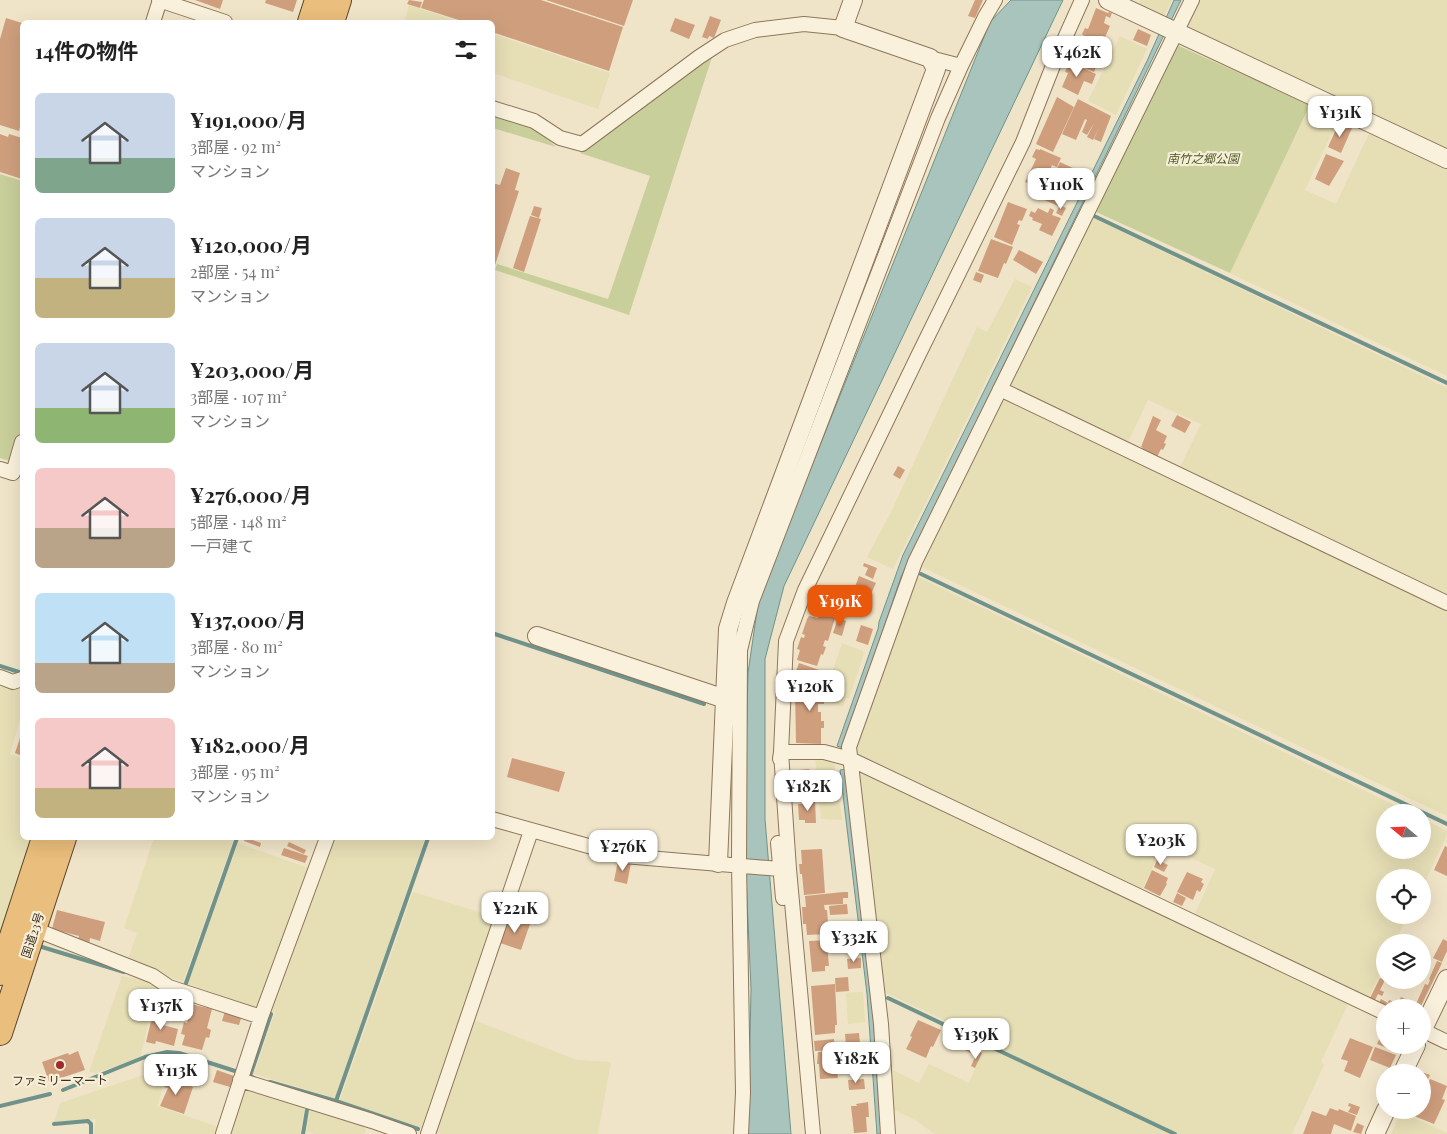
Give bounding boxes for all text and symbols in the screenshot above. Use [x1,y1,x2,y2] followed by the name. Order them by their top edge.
[35,36,138,64] text: 14件の物件
[452,36,480,64] icon: filters
[1042,36,1112,78] pin: ¥462K
[1053,41,1101,62] text: ¥462K
[1305,96,1375,138] pin: ¥131K
[1319,101,1361,122] text: ¥131K
[190,105,307,133] text: ¥191,000/月
[75,113,135,173] icon: home
[190,136,281,157] text: 3部屋 · 92 m²
[1167,150,1241,166] park label: 南竹之郷公園
[190,160,270,181] text: マンション
[1026,168,1096,210] pin: ¥110K
[1039,173,1083,194] text: ¥110K
[190,230,312,258] text: ¥120,000/月
[75,238,135,298] icon: home
[190,261,280,282] text: 2部屋 · 54 m²
[190,285,270,306] text: マンション
[190,355,314,383] text: ¥203,000/月
[75,363,135,423] icon: home
[190,386,287,407] text: 3部屋 · 107 m²
[190,410,270,431] text: マンション
[190,480,312,508] text: ¥276,000/月
[75,488,135,548] icon: home
[190,511,287,532] text: 5部屋 · 148 m²
[190,535,254,556] text: 一戸建て
[805,584,875,627] pin: ¥191K
[818,590,862,611] text: ¥191K
[190,605,306,633] text: ¥137,000/月
[75,613,135,673] icon: home
[190,636,283,657] text: 3部屋 · 80 m²
[190,660,270,681] text: マンション
[775,670,845,712] pin: ¥120K
[786,675,834,696] text: ¥120K
[190,730,310,758] text: ¥182,000/月
[75,738,135,798] icon: home
[190,761,280,782] text: 3部屋 · 95 m²
[773,770,843,812] pin: ¥182K
[785,775,831,796] text: ¥182K
[190,785,270,806] text: マンション
[1376,804,1431,859] north arrow
[1376,804,1431,1119] map controls
[1126,824,1196,866] pin: ¥203K
[1137,829,1185,850] text: ¥203K
[588,830,658,872] pin: ¥276K
[600,835,646,856] text: ¥276K
[1376,869,1431,924] button: locate
[480,892,550,934] pin: ¥221K
[492,897,538,918] text: ¥221K
[17,910,47,960] street label: 国道23号
[819,920,889,963] pin: ¥332K
[831,926,877,947] text: ¥332K
[1376,934,1431,989] button: layers
[126,988,196,1031] pin: ¥137K
[139,994,183,1015] text: ¥137K
[1376,999,1431,1054] button: +
[941,1018,1011,1060] pin: ¥139K
[954,1023,998,1044] text: ¥139K
[821,1042,891,1084] pin: ¥182K
[833,1047,879,1068] text: ¥182K
[141,1054,211,1096] pin: ¥113K
[54,1059,66,1071] marker: ファミリーマート
[155,1059,197,1080] text: ¥113K
[1376,1064,1431,1119] button: −
[12,1072,108,1088] place label: ファミリーマート

